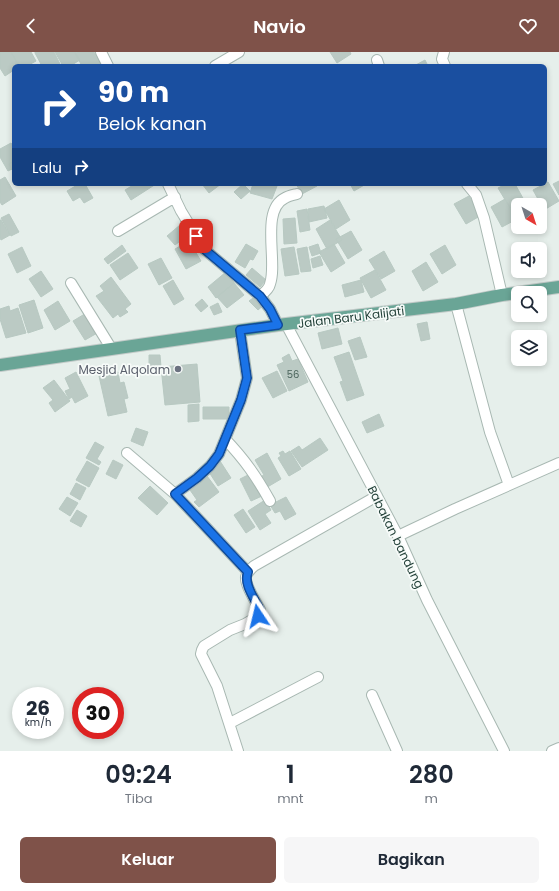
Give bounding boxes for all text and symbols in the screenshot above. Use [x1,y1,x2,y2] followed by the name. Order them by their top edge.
[253,14,306,39] text: Navio
[20,15,42,37] icon: back
[517,15,539,37] icon: heart
[98,73,169,112] text: 90 m
[32,80,84,132] icon: right
[98,111,207,136] text: Belok kanan
[70,156,92,178] icon: right
[32,157,62,178] text: Lalu
[511,198,547,234] north arrow
[511,198,547,366] map controls
[179,219,213,253] pin
[185,225,207,247] icon: arrive
[511,242,547,278] button: sound
[511,286,547,322] button: search
[297,302,405,332] street label: Jalan Baru Kalijati
[511,330,547,366] button: layers
[78,361,170,378] place label: Mesjid Alqolam
[173,364,183,374] marker: Mesjid Alqolam
[287,367,299,382] house number: 56
[364,483,428,591] street label: Babakan bandung
[237,595,279,637] position arrow
[72,687,124,739] speed limit sign: 30
[26,694,50,722] text: 26
[25,715,51,730] text: km/h
[105,758,172,791] text: 09:24
[286,758,295,791] text: 1
[409,758,454,791] text: 280
[125,789,152,808] text: Tiba
[277,789,304,808] text: mnt
[425,789,438,808] text: m
[20,837,276,883] button: Keluar
[284,837,539,883] button: Bagikan

